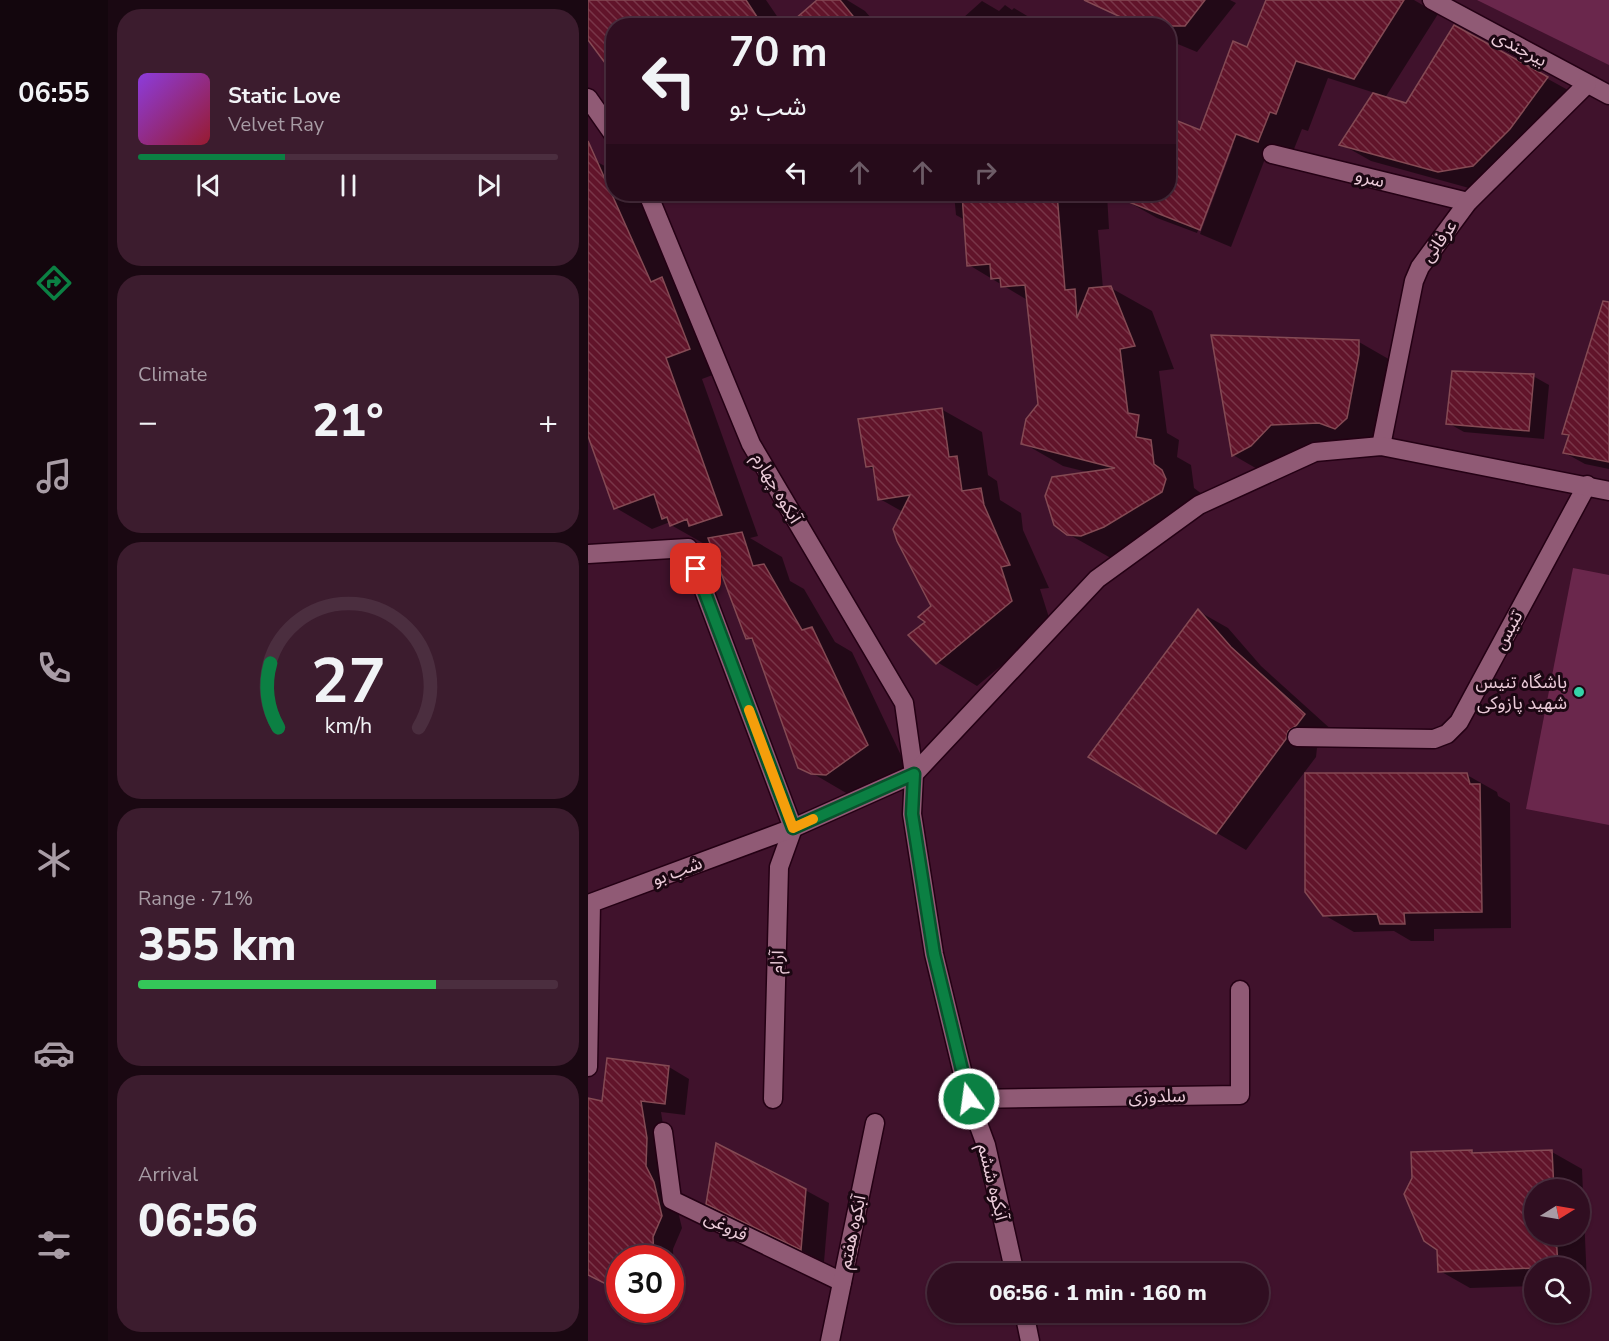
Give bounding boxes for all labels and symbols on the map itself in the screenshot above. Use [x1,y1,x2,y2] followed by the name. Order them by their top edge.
[1489,24,1551,72] street label: بیرجندی
[1353,163,1387,193] street label: سرو
[1415,215,1463,267] street label: عرفانی
[745,448,808,529] street label: آبکوه چهارم
[670,543,721,594] pin
[1488,606,1528,654] street label: تنیس
[1475,670,1567,715] place label: باشگاه تنیس شهید پازوکی
[1572,685,1586,699] marker: باشگاه تنیس شهید پازوکی
[649,851,705,891] street label: شب بو
[765,949,791,974] street label: آرام
[937,1067,1001,1131] position arrow
[1128,1084,1186,1108] street label: سلدوزی
[971,1141,1014,1224] street label: آبکوه ششم
[1524,1179,1590,1245] north arrow
[832,1192,873,1271] street label: آبکوه هفتم
[700,1205,752,1247] street label: فروغی
[606,1245,684,1323] speed limit sign: 30

